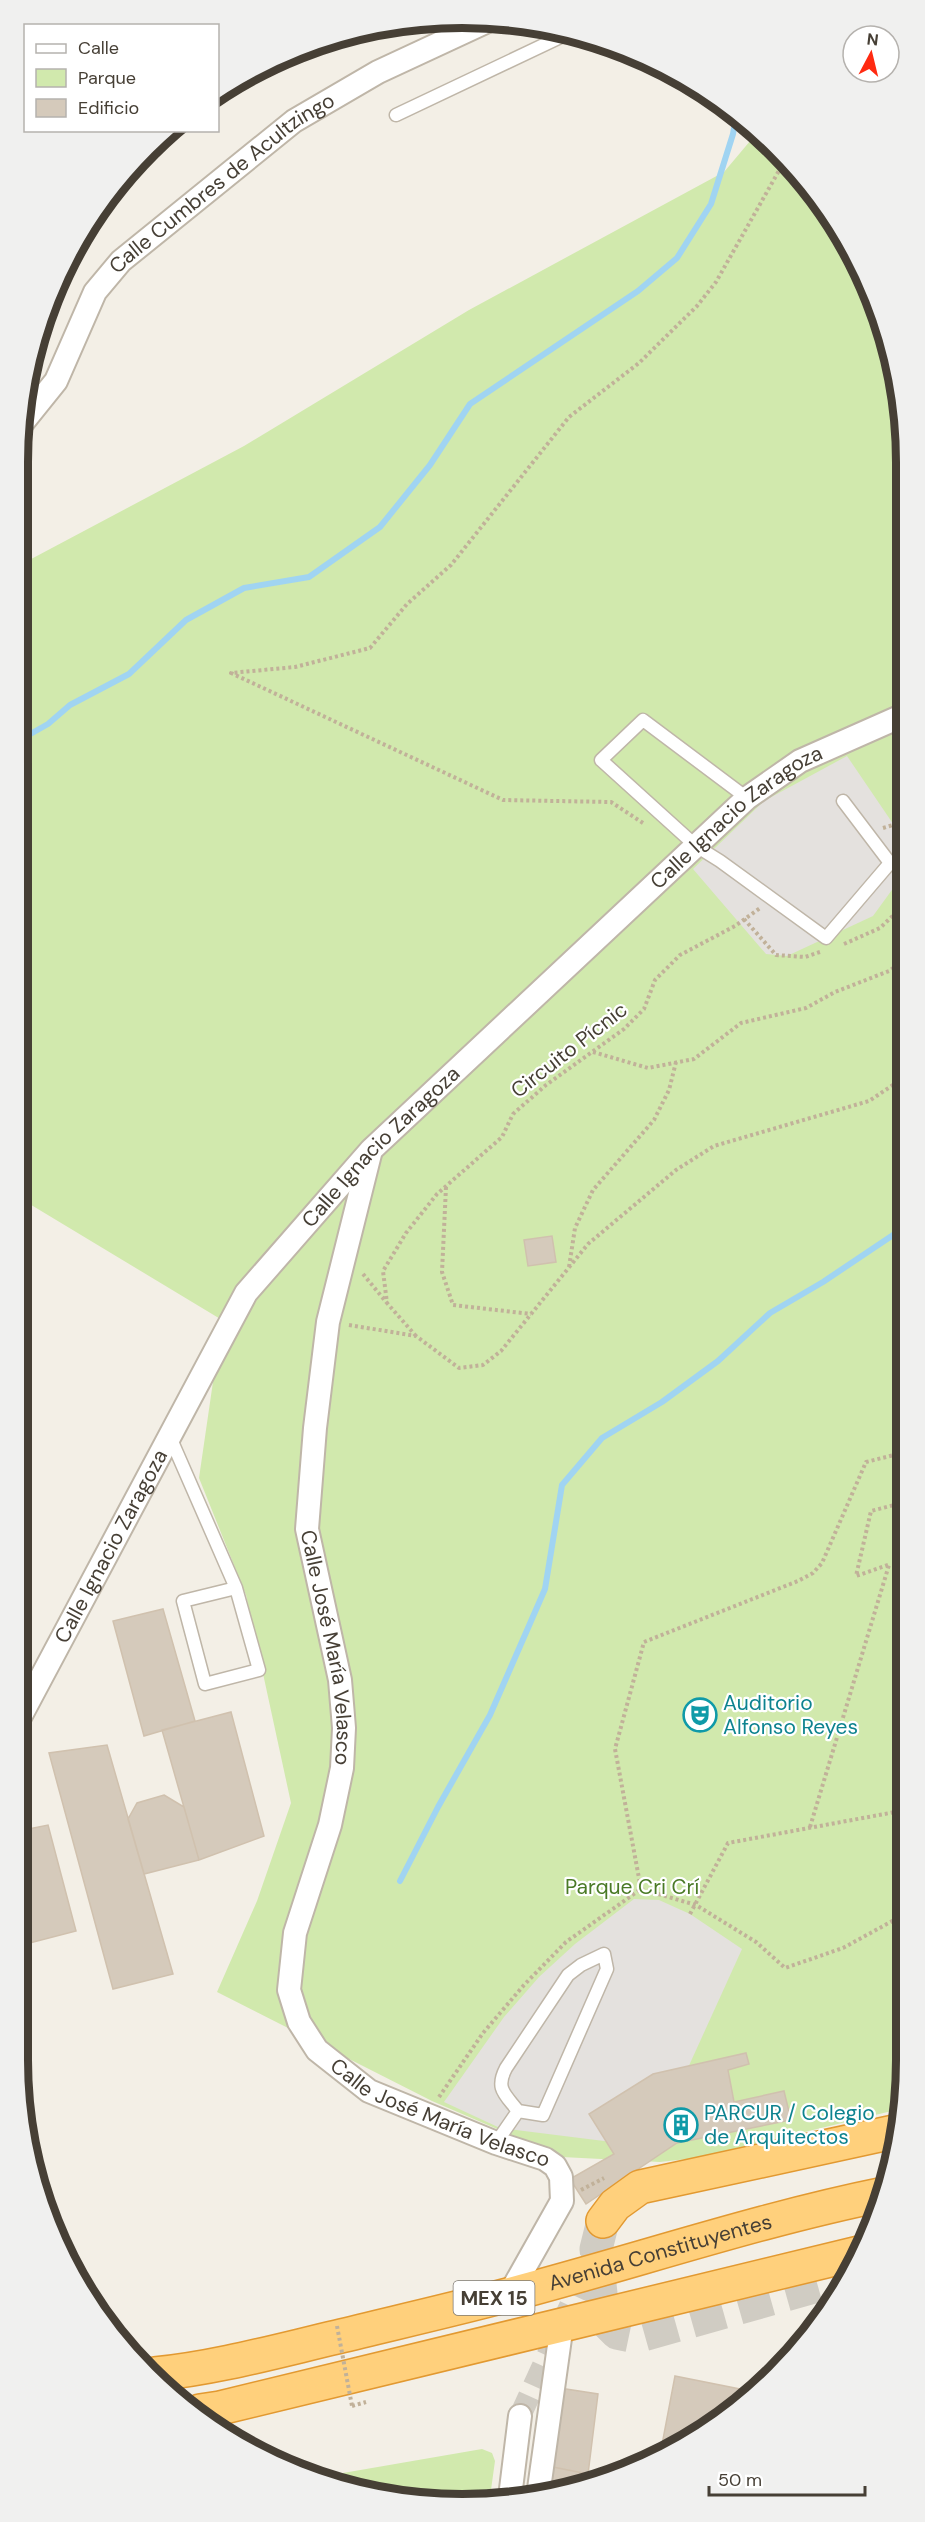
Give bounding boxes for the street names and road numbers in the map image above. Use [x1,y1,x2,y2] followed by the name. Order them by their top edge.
[103,86,340,279] street label: Calle Cumbres de Acultzingo
[644,739,827,895] street label: Calle Ignacio Zaragoza
[505,996,633,1104] street label: Circuito Pícnic
[296,1060,466,1233] street label: Calle Ignacio Zaragoza
[48,1445,174,1648] street label: Calle Ignacio Zaragoza
[294,1527,358,1766] street label: Calle José María Velasco
[325,2052,554,2174] street label: Calle José María Velasco
[545,2207,775,2297] street label: Avenida Constituyentes
[454,2281,534,2315] road number: MEX 15

